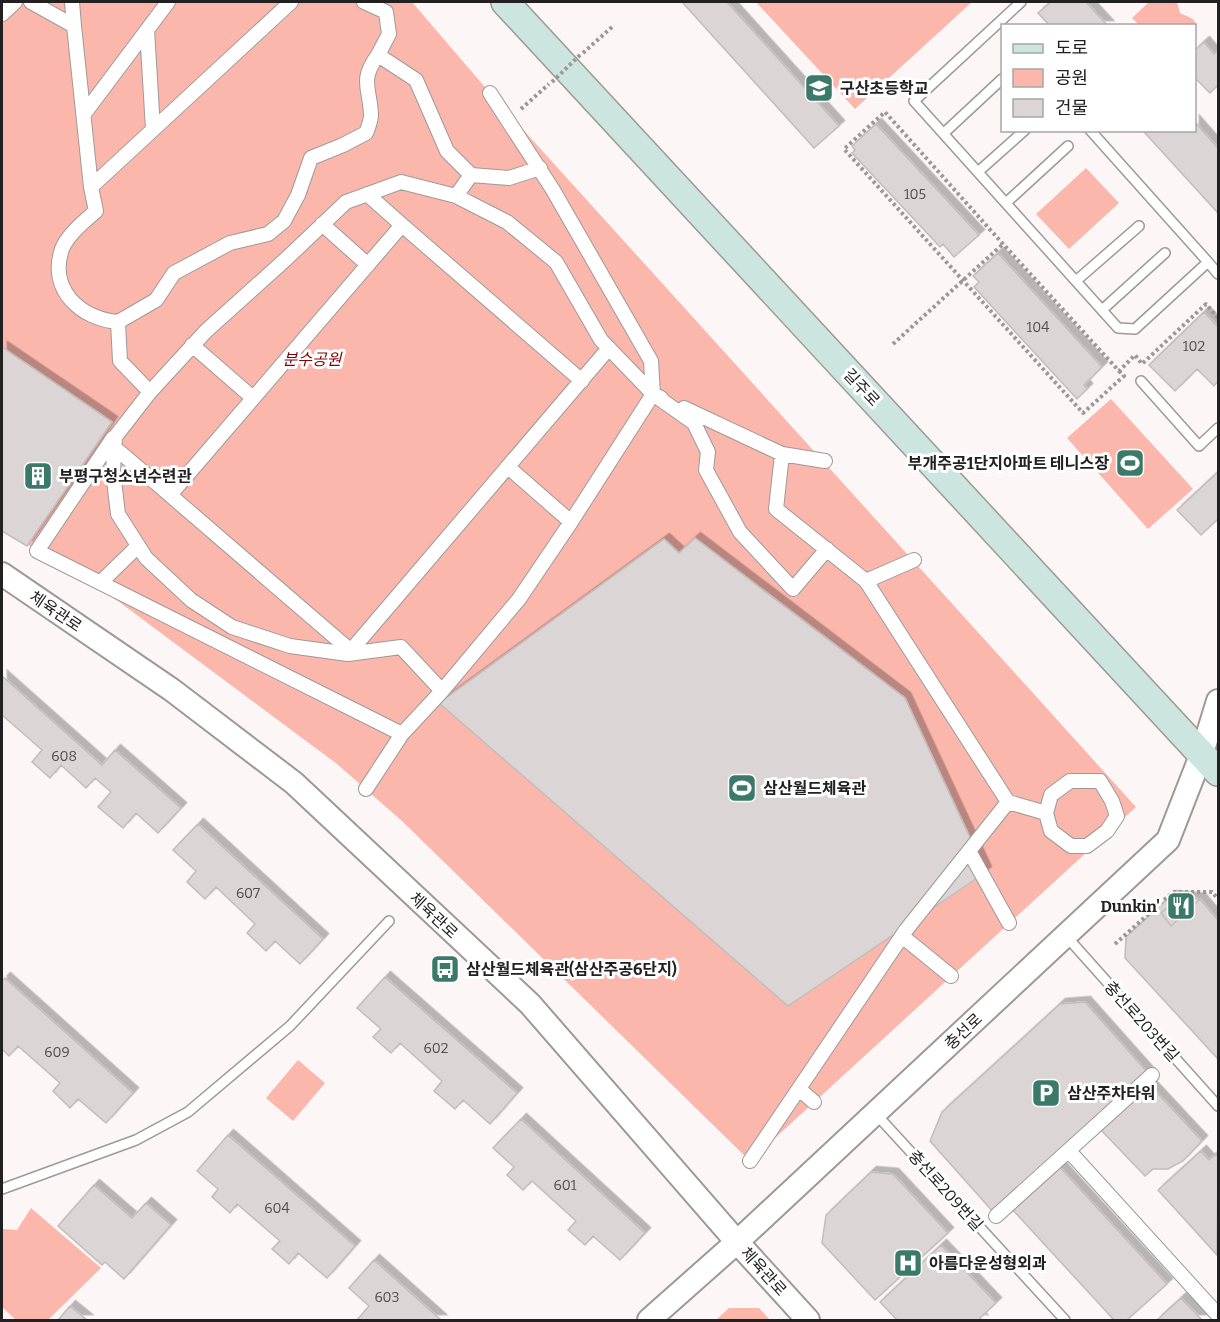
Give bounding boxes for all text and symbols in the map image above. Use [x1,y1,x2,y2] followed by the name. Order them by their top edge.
[1001,24,1196,132] legend
[1055,37,1088,59] text: 도로
[1055,67,1088,89] text: 공원
[803,72,835,104] school or university icon: 구산초등학교
[840,79,929,98] place label: 구산초등학교
[1055,97,1088,119] text: 건물
[904,186,926,203] house number: 105
[1027,319,1049,336] house number: 104
[1183,338,1205,355] house number: 102
[283,350,343,369] park label: 분수공원
[840,365,884,410] street label: 길주로
[1114,447,1146,479] sports icon: 부개주공1단지아파트 테니스장
[908,454,1109,473] place label: 부개주공1단지아파트 테니스장
[22,460,54,492] building icon: 부평구청소년수련관
[59,467,192,486] place label: 부평구청소년수련관
[26,587,86,636] street label: 체육관로
[51,748,77,765] house number: 608
[726,772,758,804] sports icon: 삼산월드체육관
[763,779,866,798] place label: 삼산월드체육관
[236,885,260,902] house number: 607
[406,888,462,943] street label: 체육관로
[1165,890,1197,922] restaurant icon: Dunkin'
[1100,897,1160,916] place label: Dunkin'
[429,953,461,985] bus stop icon: 삼산월드체육관(삼산주공6단지)
[466,960,677,979] place label: 삼산월드체육관(삼산주공6단지)
[1101,977,1183,1065] street label: 충선로203번길
[941,1009,986,1053] street label: 충선로
[424,1040,448,1057] house number: 602
[44,1044,70,1061] house number: 609
[1030,1077,1062,1109] parking icon: 삼산주차타워
[1067,1084,1155,1103] place label: 삼산주차타워
[904,1146,987,1235] street label: 충선로209번길
[554,1177,577,1194] house number: 601
[264,1200,290,1217] house number: 604
[737,1243,791,1300] street label: 체육관로
[892,1247,924,1279] hospital icon: 아름다운성형외과
[929,1254,1047,1273] place label: 아름다운성형외과
[374,1289,400,1306] house number: 603

